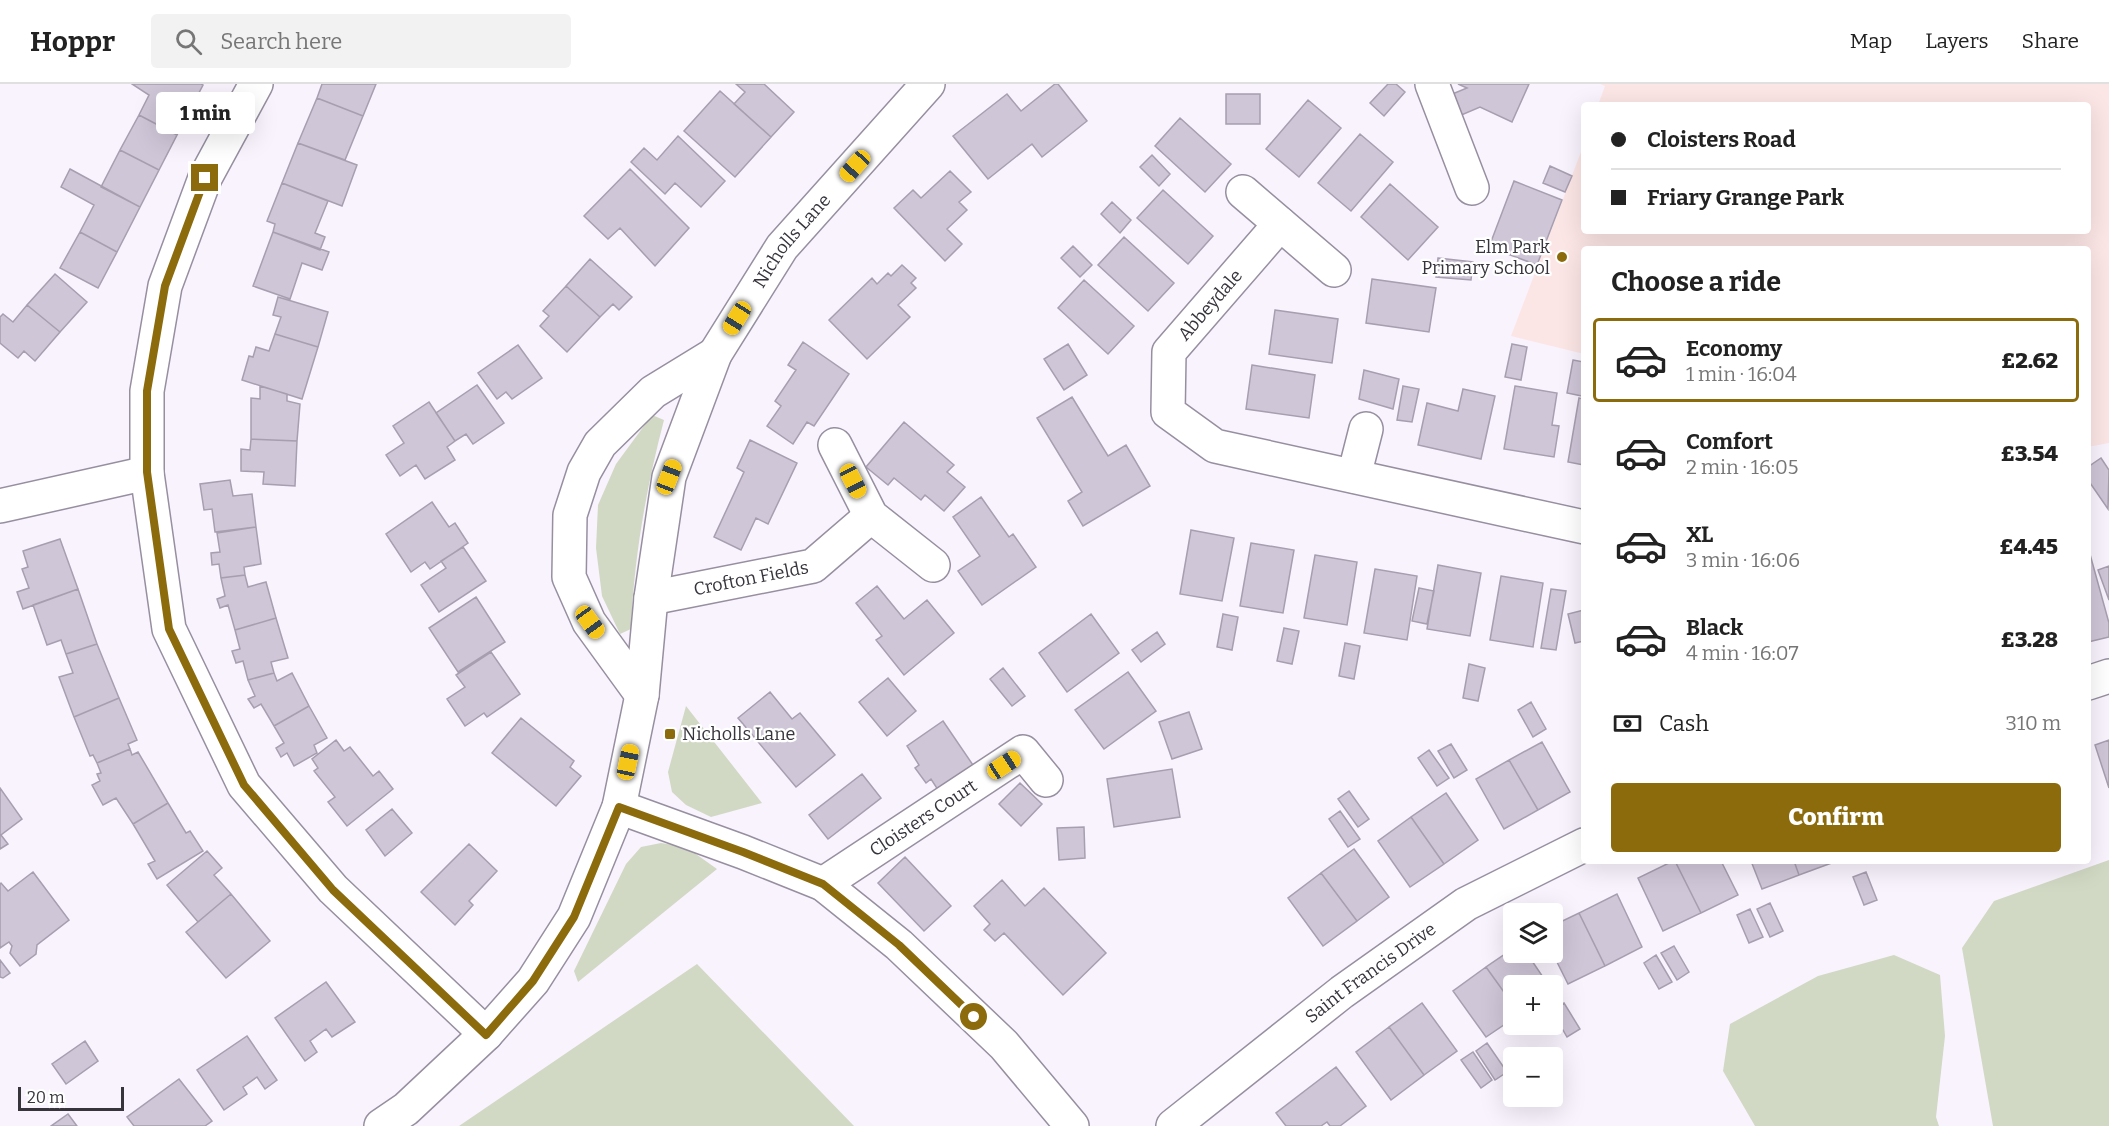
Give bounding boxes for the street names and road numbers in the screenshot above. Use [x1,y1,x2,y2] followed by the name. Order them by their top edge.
[748,189,835,292] street label: Nicholls Lane
[1173,265,1247,345] street label: Abbeydale
[692,556,810,600] street label: Crofton Fields
[865,774,981,861] street label: Cloisters Court
[1301,918,1440,1028] street label: Saint Francis Drive

